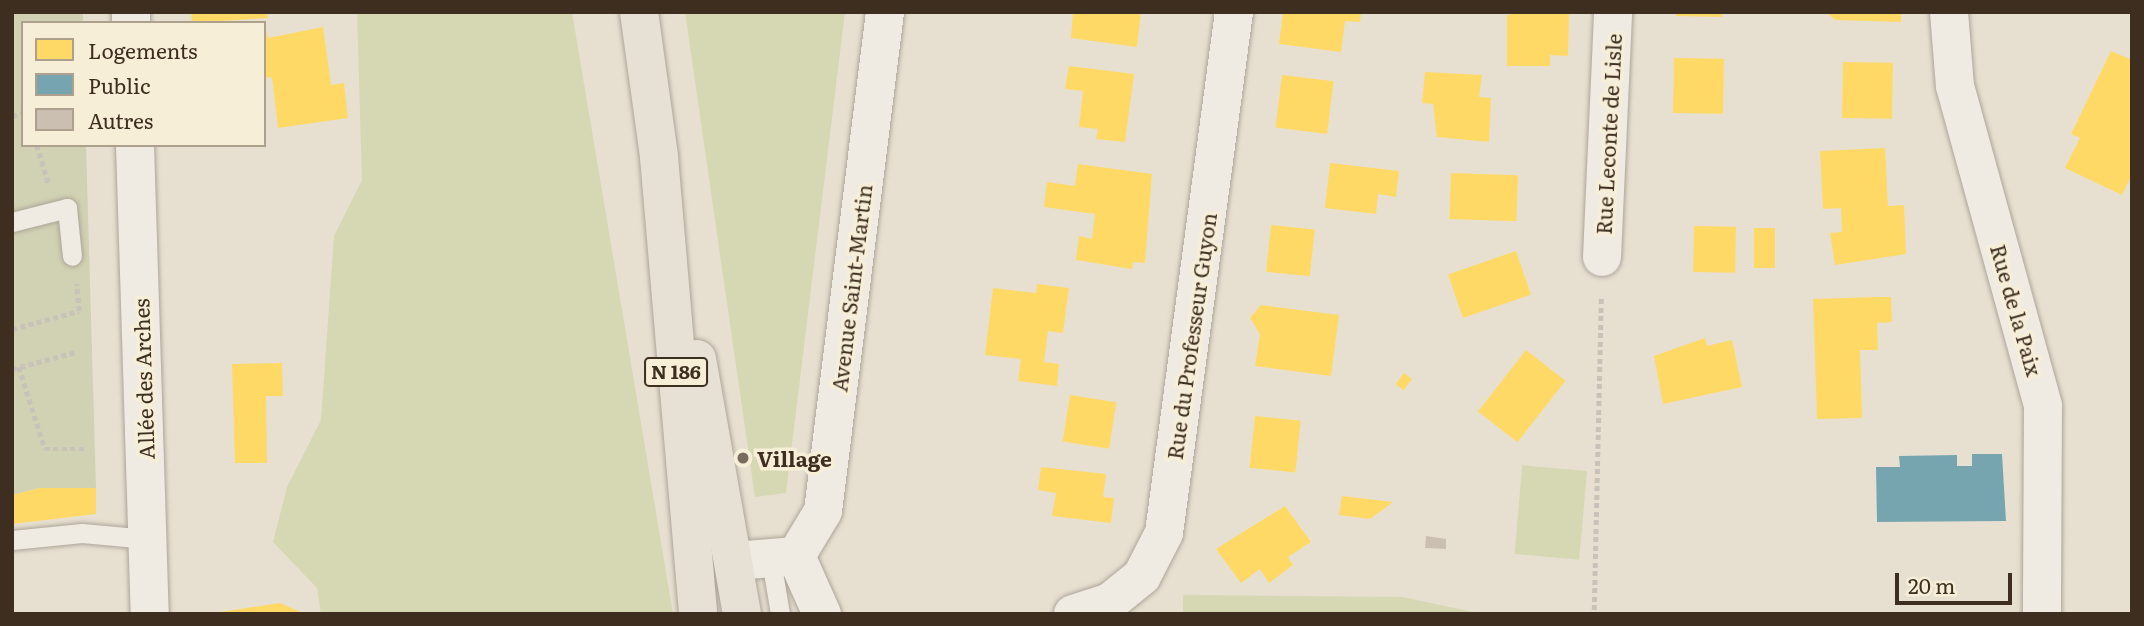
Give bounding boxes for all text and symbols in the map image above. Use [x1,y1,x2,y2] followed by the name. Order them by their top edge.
[21,21,266,147] legend
[1590,33,1626,235] street label: Rue Leconte de Lisle
[88,34,197,65] text: Logements
[88,69,150,100] text: Public
[88,104,153,135] text: Autres
[826,183,876,393] street label: Avenue Saint-Martin
[1161,211,1221,461] street label: Rue du Professeur Guyon
[1986,241,2048,379] street label: Rue de la Paix
[128,298,158,460] street label: Allée des Arches
[643,356,709,388] road number: N 186
[757,445,832,471] place label: Village
[735,450,751,466] marker: Village
[1899,560,2016,604] scale bar
[1908,569,1955,600] text: 20 m

